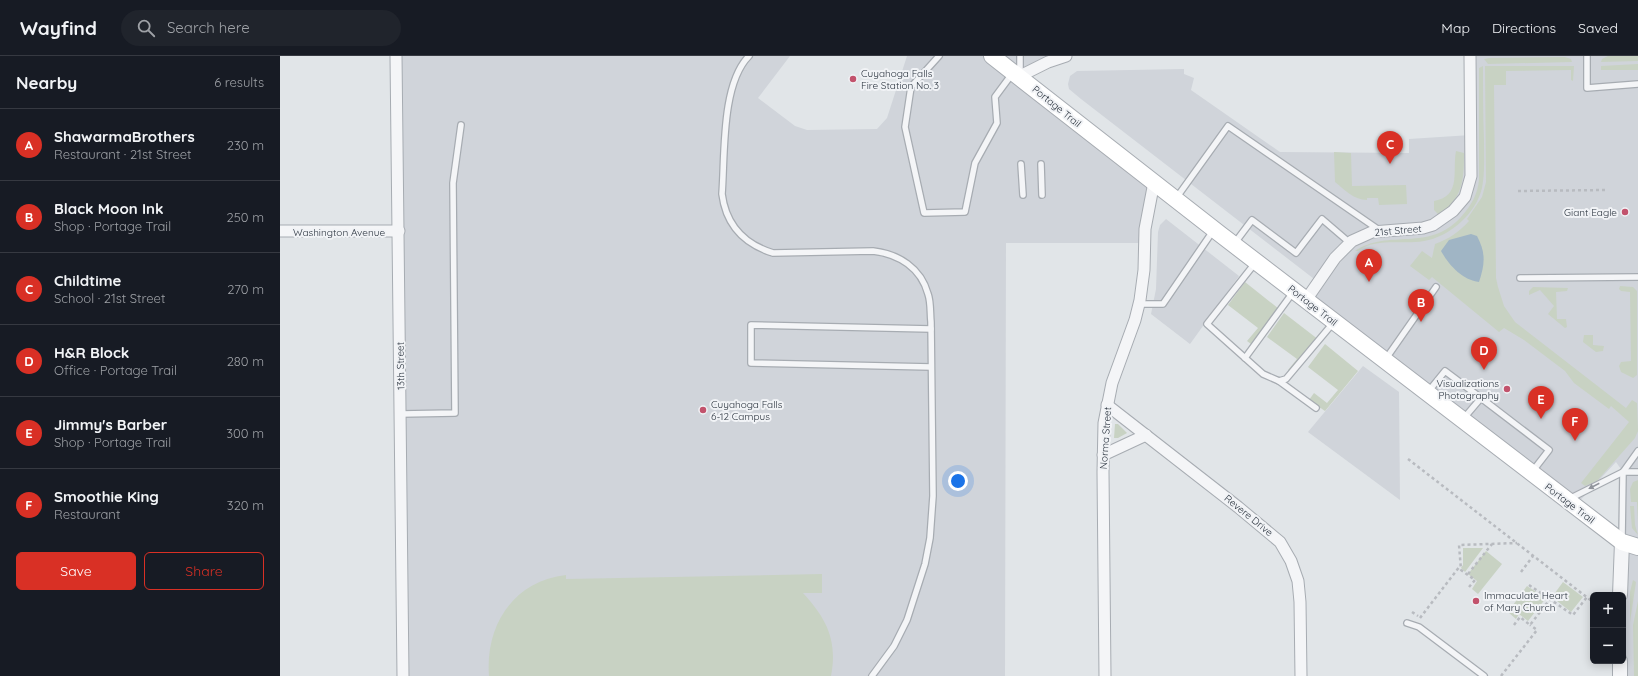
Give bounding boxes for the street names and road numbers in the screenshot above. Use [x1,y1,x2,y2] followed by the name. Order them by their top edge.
[1030,83,1084,130] street label: Portage Trail
[1374,222,1423,239] street label: 21st Street
[293,226,385,239] street label: Washington Avenue
[1285,282,1340,329] street label: Portage Trail
[394,341,407,390] street label: 13th Street
[1097,406,1114,470] street label: Norma Street
[1542,480,1597,526] street label: Portage Trail
[1222,492,1276,539] street label: Revere Drive

